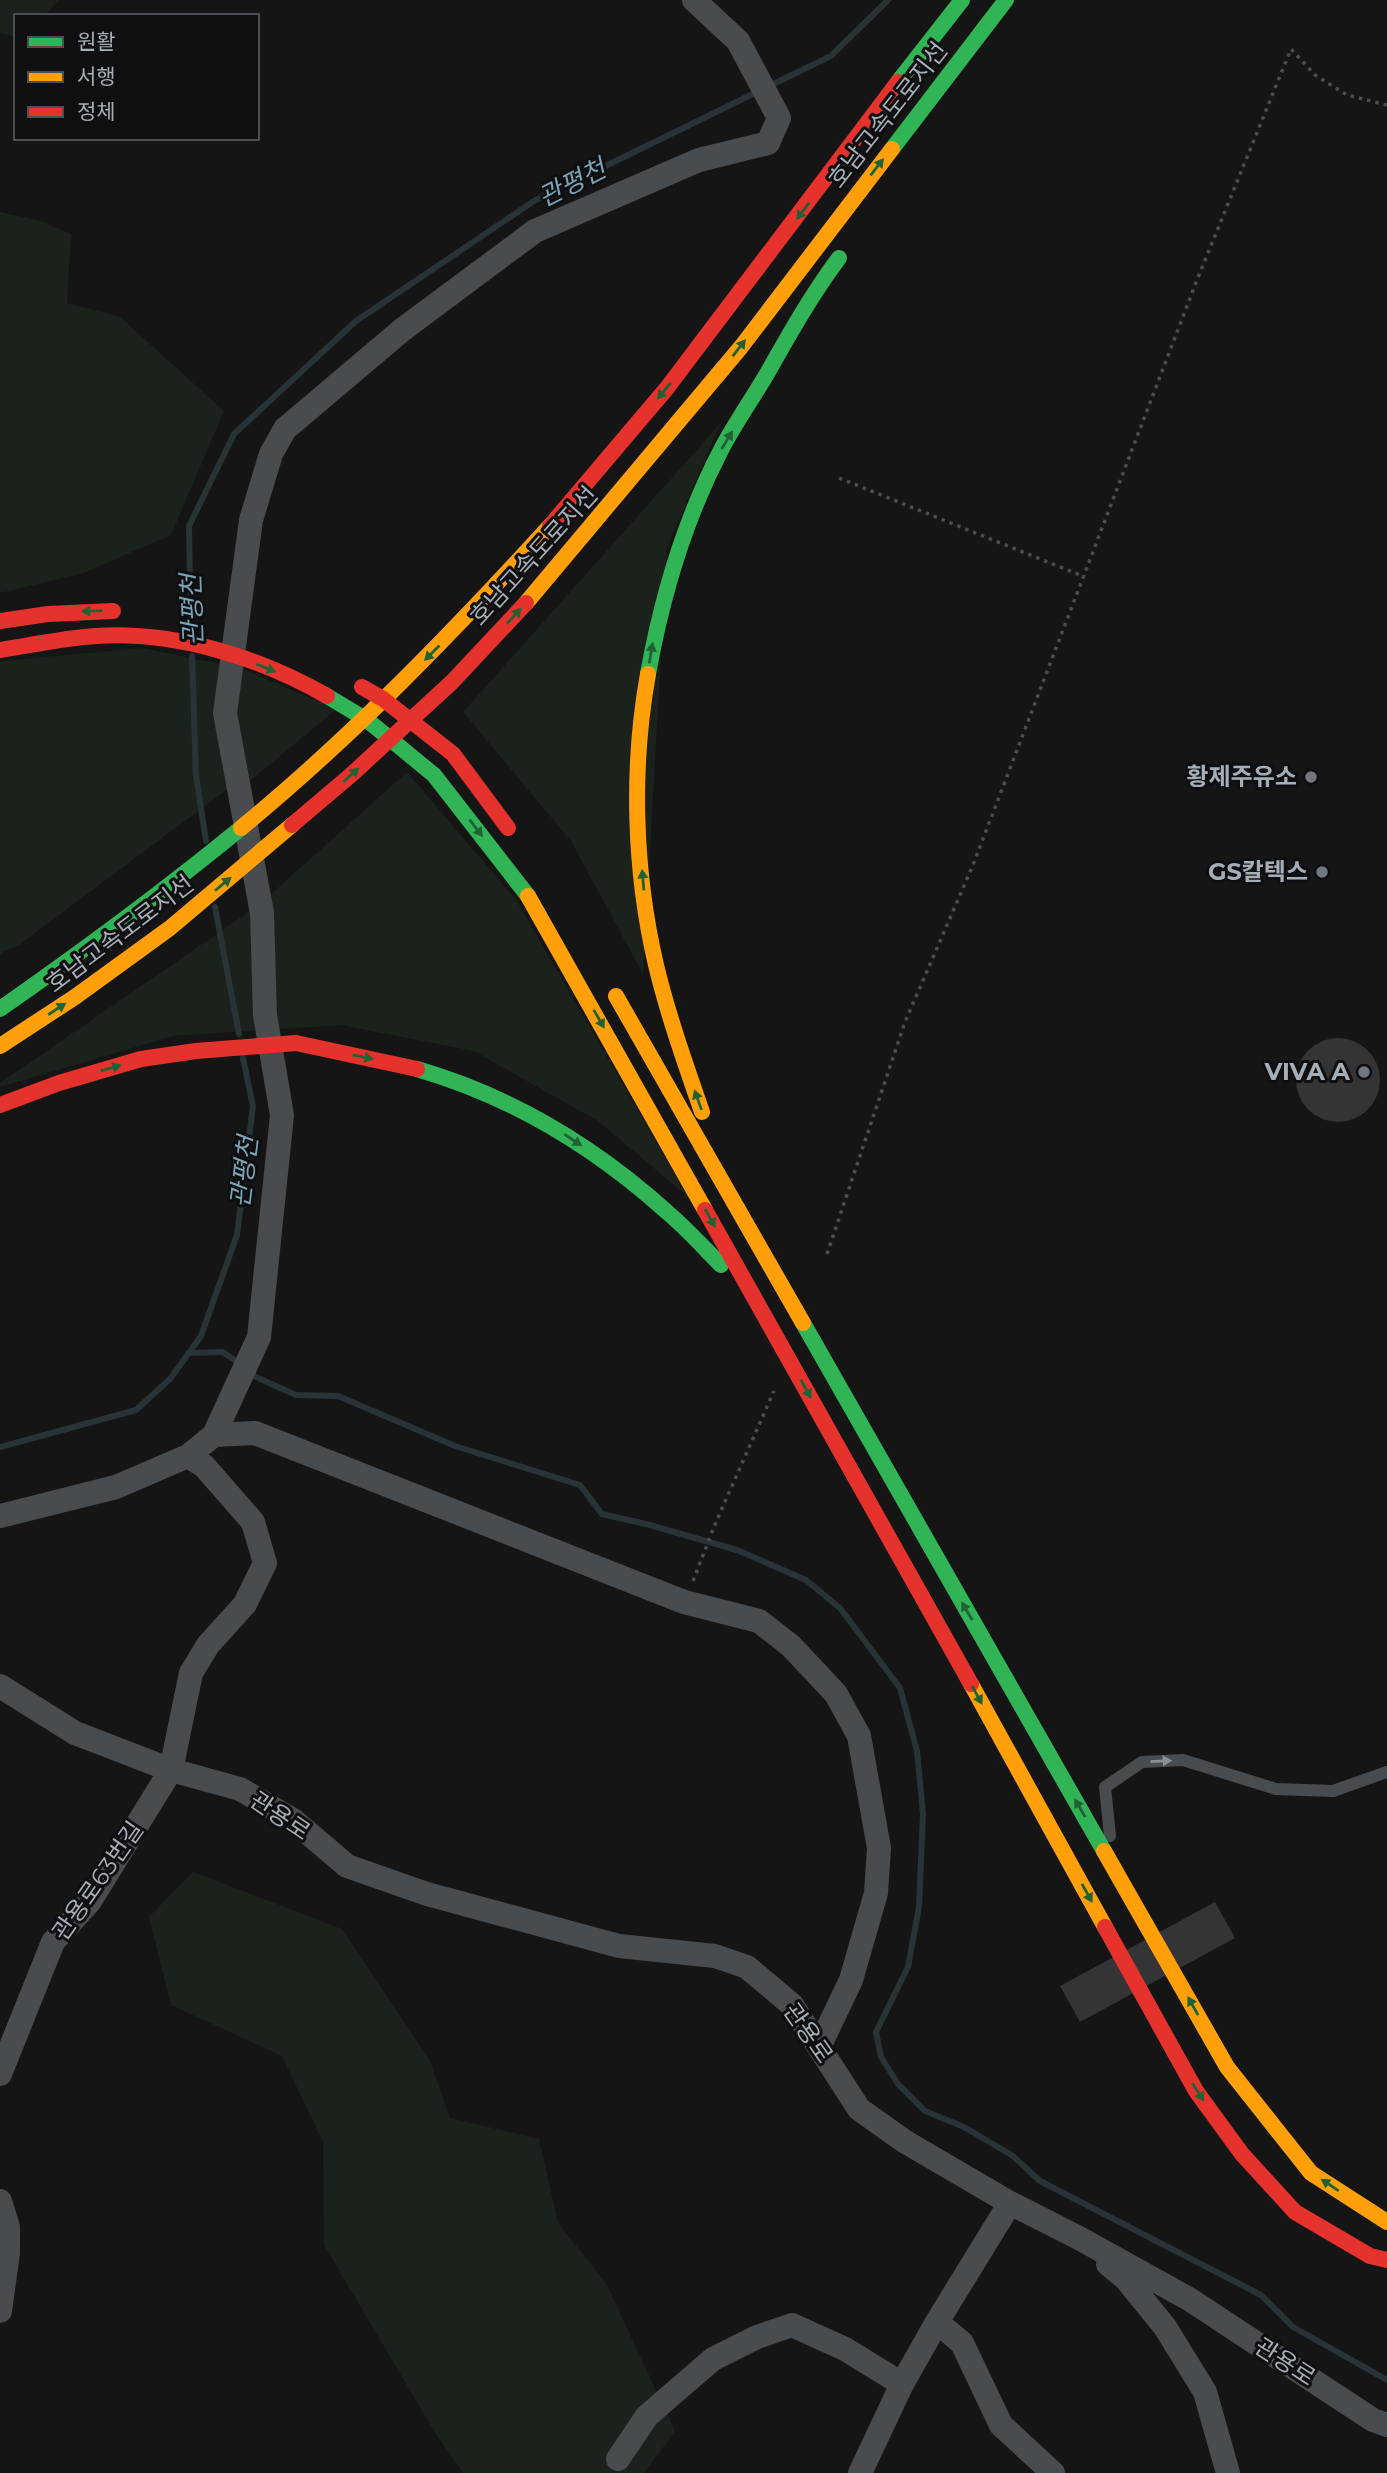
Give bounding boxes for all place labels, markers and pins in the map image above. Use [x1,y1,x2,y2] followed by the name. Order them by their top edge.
[1187,762,1297,791] place label: 황제주유소
[1303,769,1319,785] marker: 황제주유소
[1208,857,1308,886] place label: GS칼텍스
[1314,864,1330,880] marker: GS칼텍스
[1263,1057,1351,1086] place label: VIVA A
[1356,1064,1372,1080] marker: VIVA A

